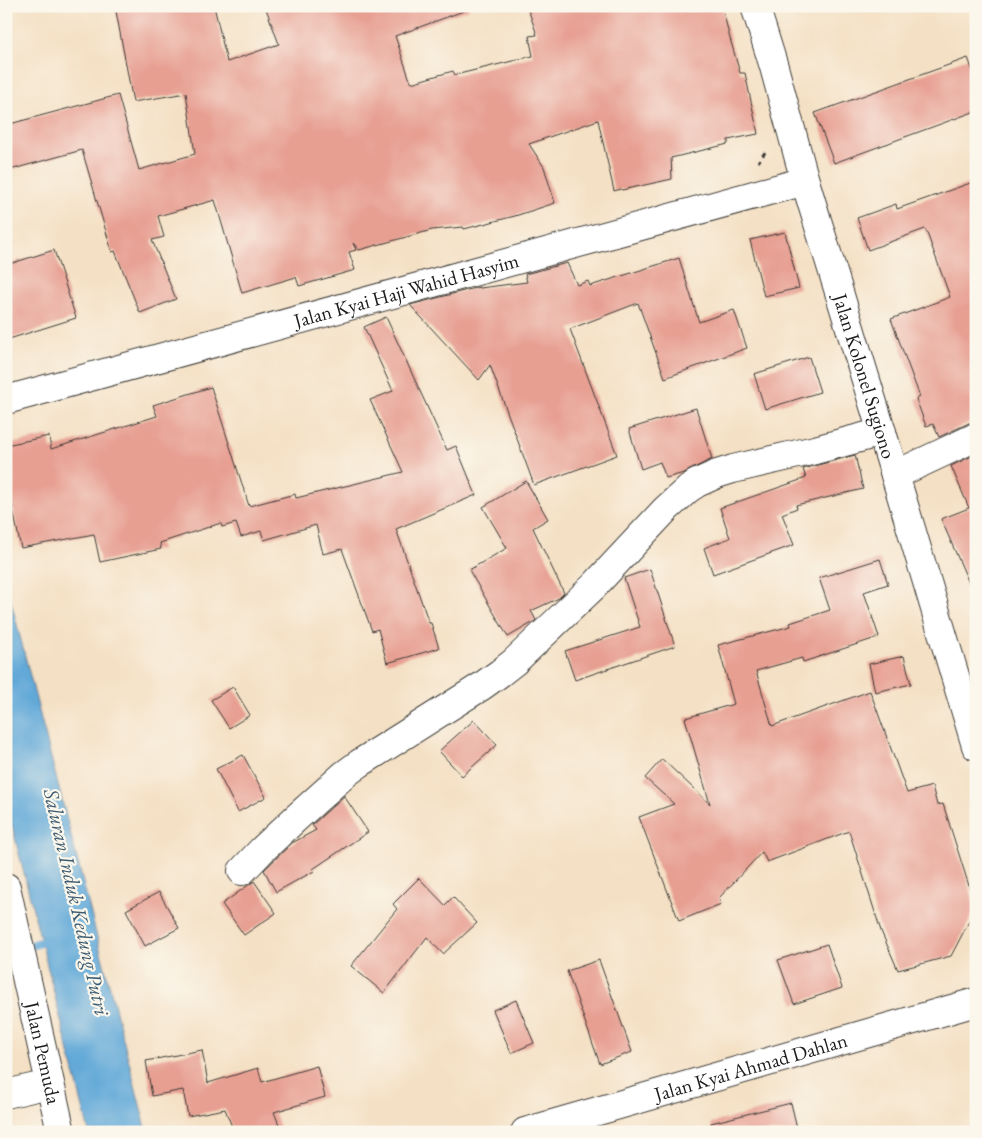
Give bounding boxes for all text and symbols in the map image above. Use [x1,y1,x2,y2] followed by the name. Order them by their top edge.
[289,247,522,334] street label: Jalan Kyai Haji Wahid Hasyim
[827,288,902,462] street label: Jalan Kolonel Sugiono
[38,785,116,1019] water label: Saluran Induk Kedung Putri
[19,997,67,1107] street label: Jalan Pemuda
[649,1027,851,1108] street label: Jalan Kyai Ahmad Dahlan

